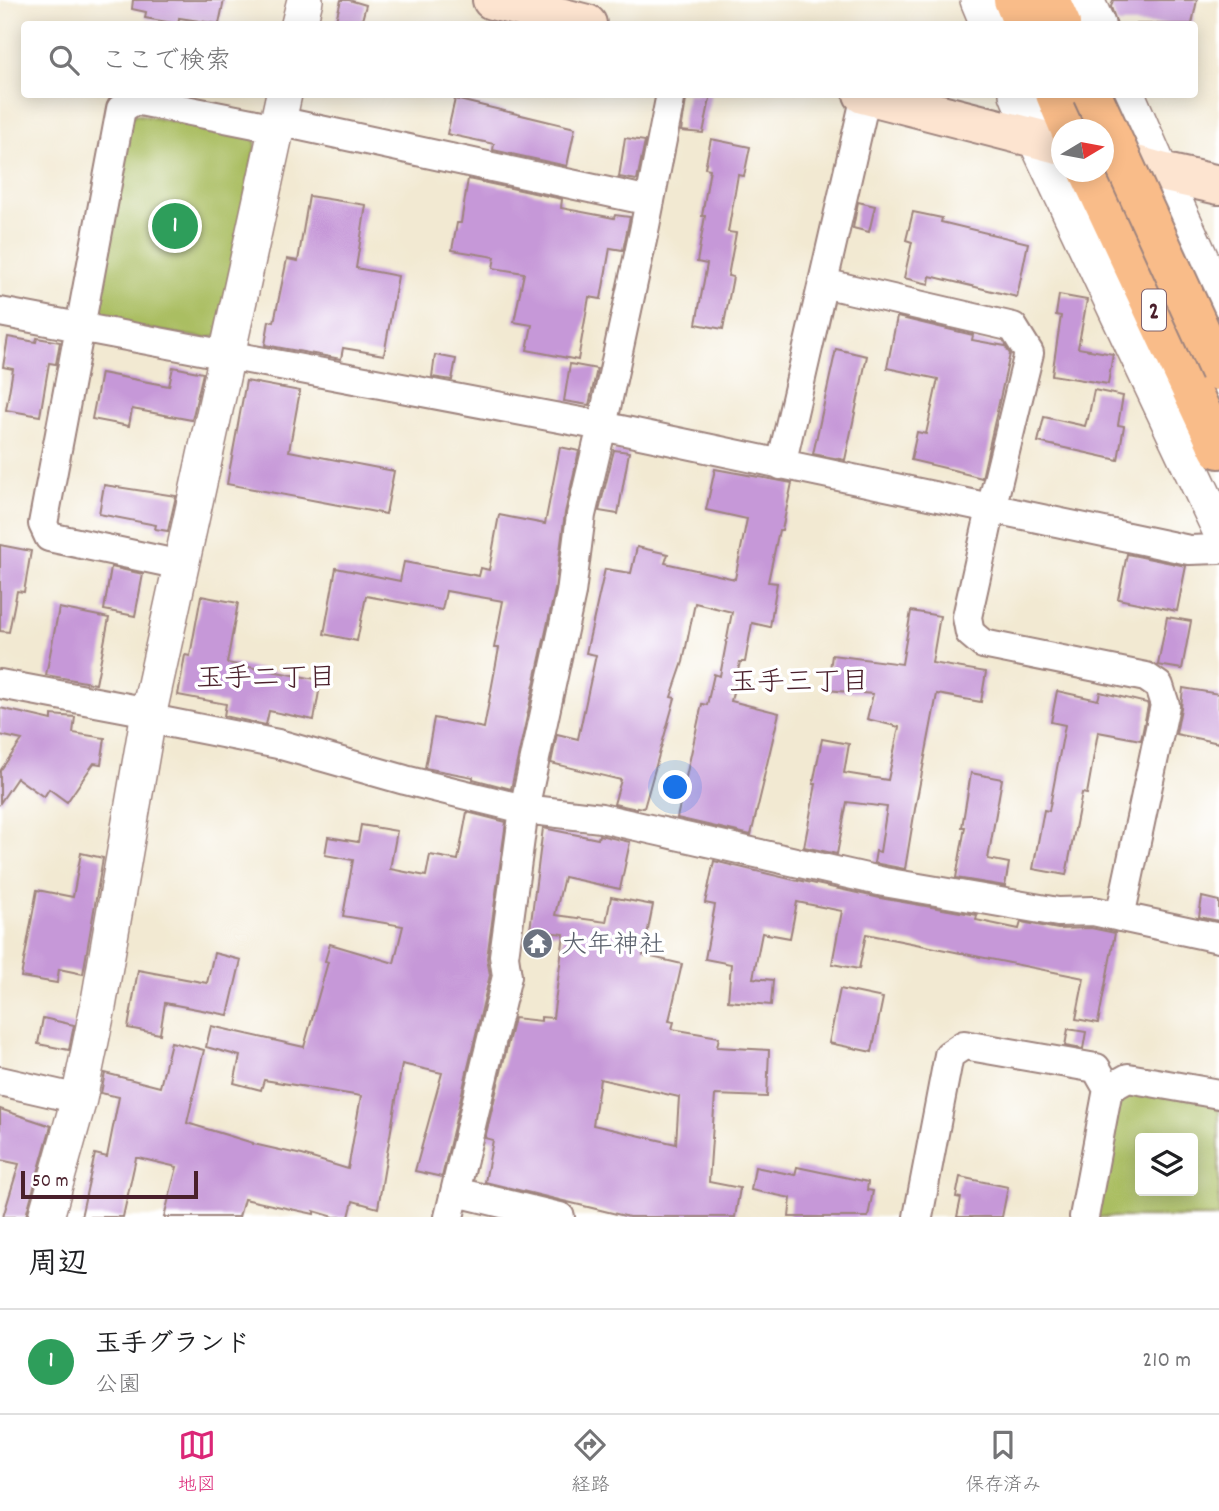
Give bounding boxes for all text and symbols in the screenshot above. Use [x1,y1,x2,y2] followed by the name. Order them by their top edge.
[21,21,1198,98] search box
[45,41,83,79] icon: search
[101,44,231,81] text: ここで検索
[1051,119,1114,182] north arrow
[152,200,198,252] pin: 1
[1142,290,1166,330] road number: 2
[196,661,336,701] district label: 玉手二丁目
[729,665,869,705] district label: 玉手三丁目
[658,770,692,804] your location
[521,926,555,960] temple icon: 大年神社
[561,928,665,965] place label: 大年神社
[1135,1133,1198,1196] map controls
[1135,1133,1198,1196] button: layers
[21,1168,198,1200] scale bar
[32,1169,69,1196] text: 50 m
[28,1245,88,1288] text: 周辺
[95,1327,251,1364] text: 玉手グランド
[48,1345,54,1378] text: 1
[1142,1345,1191,1378] text: 210 m
[95,1370,141,1403] text: 公園
[178,1426,216,1500] tab: 地図
[571,1426,609,1500] tab: 経路
[965,1426,1041,1500] tab: 保存済み

